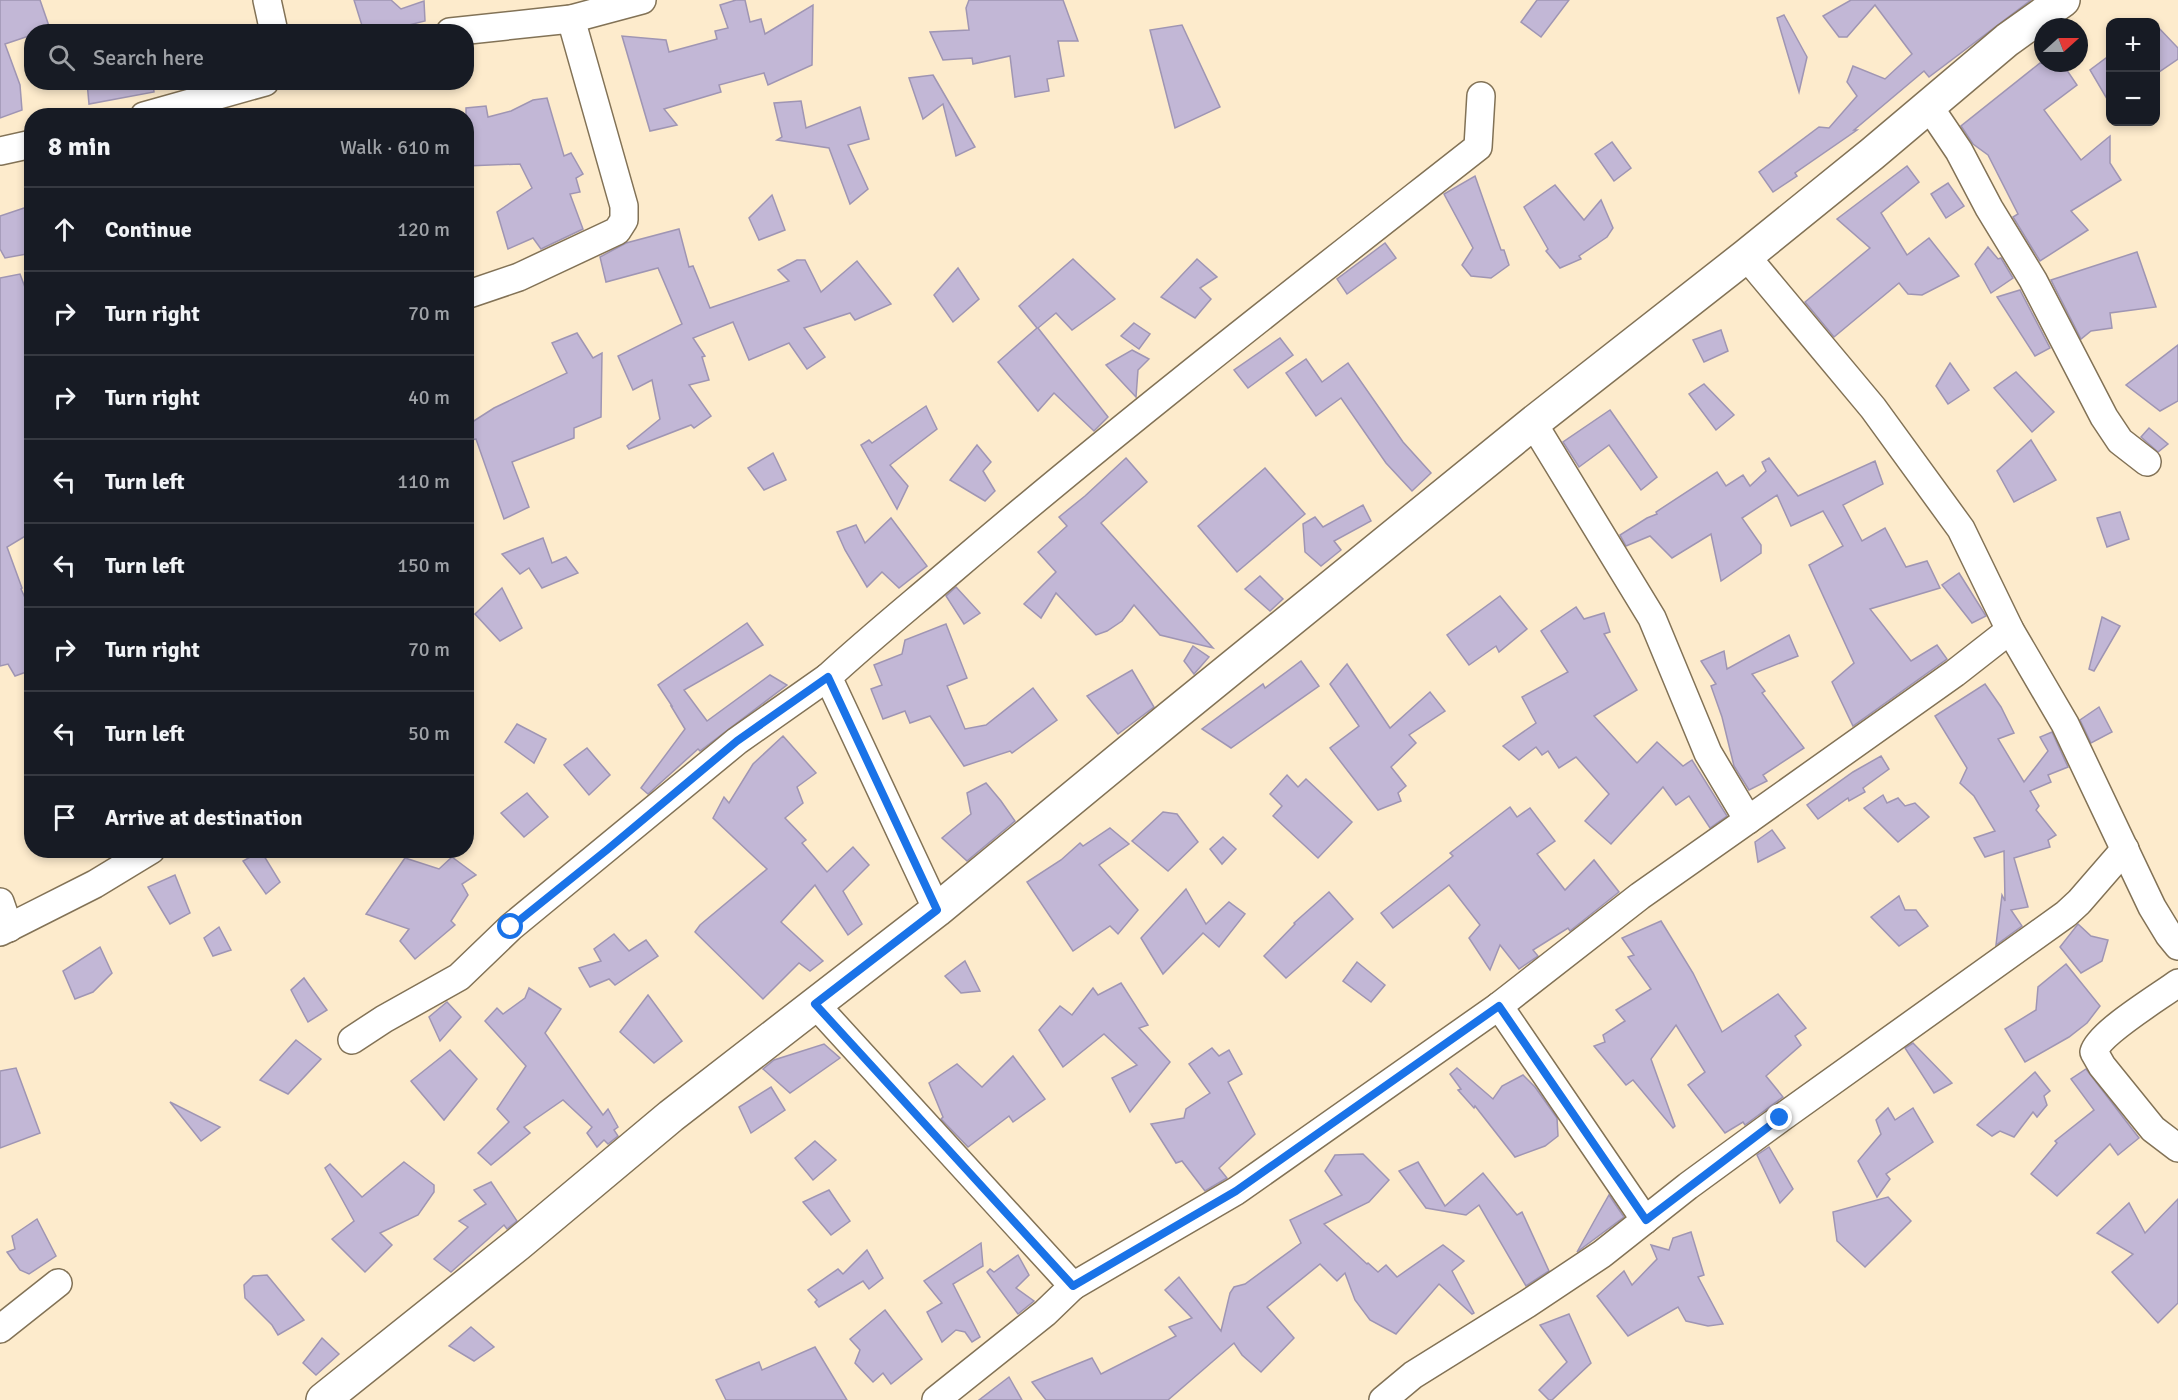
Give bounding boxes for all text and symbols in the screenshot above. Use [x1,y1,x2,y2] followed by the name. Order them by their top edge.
[2034,18,2088,72] north arrow
[2106,18,2160,126] map controls
[2106,18,2160,72] button: +
[24,24,474,90] search box
[45,41,78,74] icon: search
[93,44,204,71] text: Search here
[2106,72,2160,126] button: −
[48,131,111,163] text: 8 min
[340,135,450,160] text: Walk · 610 m
[48,213,81,246] icon: ahead
[105,216,192,243] text: Continue
[397,217,450,242] text: 120 m
[48,297,81,330] icon: right
[105,300,200,327] text: Turn right
[408,301,450,326] text: 70 m
[48,381,81,414] icon: right
[105,384,200,411] text: Turn right
[408,385,450,410] text: 40 m
[48,465,81,498] icon: left
[105,468,185,495] text: Turn left
[397,469,450,494] text: 110 m
[48,549,81,582] icon: left
[105,552,185,579] text: Turn left
[397,553,450,578] text: 150 m
[48,633,81,666] icon: right
[105,636,200,663] text: Turn right
[408,637,450,662] text: 70 m
[48,717,81,750] icon: left
[105,720,185,747] text: Turn left
[408,721,450,746] text: 50 m
[48,801,81,834] icon: arrive
[105,804,302,831] text: Arrive at destination
[497,913,523,939] route start
[1766,1104,1792,1130] route end

